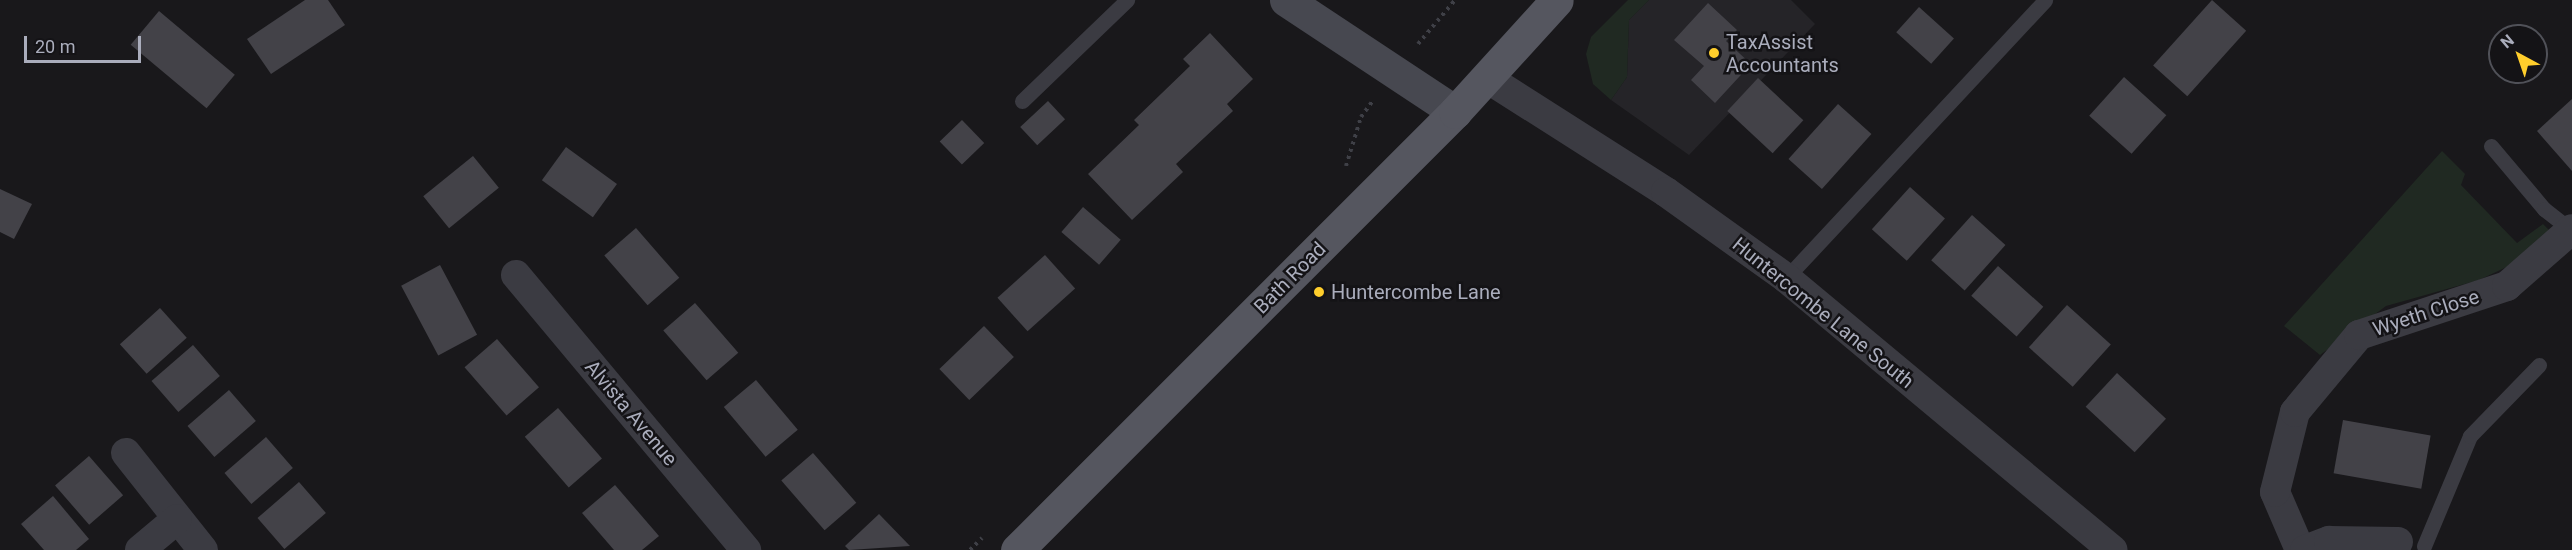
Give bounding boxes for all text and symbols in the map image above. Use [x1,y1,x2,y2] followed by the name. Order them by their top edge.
[27,24,144,62] scale bar
[2488,24,2548,84] north arrow
[1726,30,1839,77] place label: TaxAssist Accountants
[2497,30,2518,52] text: N
[35,36,75,57] text: 20 m
[1707,46,1721,60] marker: TaxAssist Accountants
[1727,232,1919,394] street label: Huntercombe Lane South
[1249,237,1331,319] street label: Bath Road
[1331,280,1501,304] place label: Huntercombe Lane
[1312,285,1326,299] marker: Huntercombe Lane
[2370,285,2482,341] street label: Wyeth Close
[580,355,682,471] street label: Alvista Avenue

